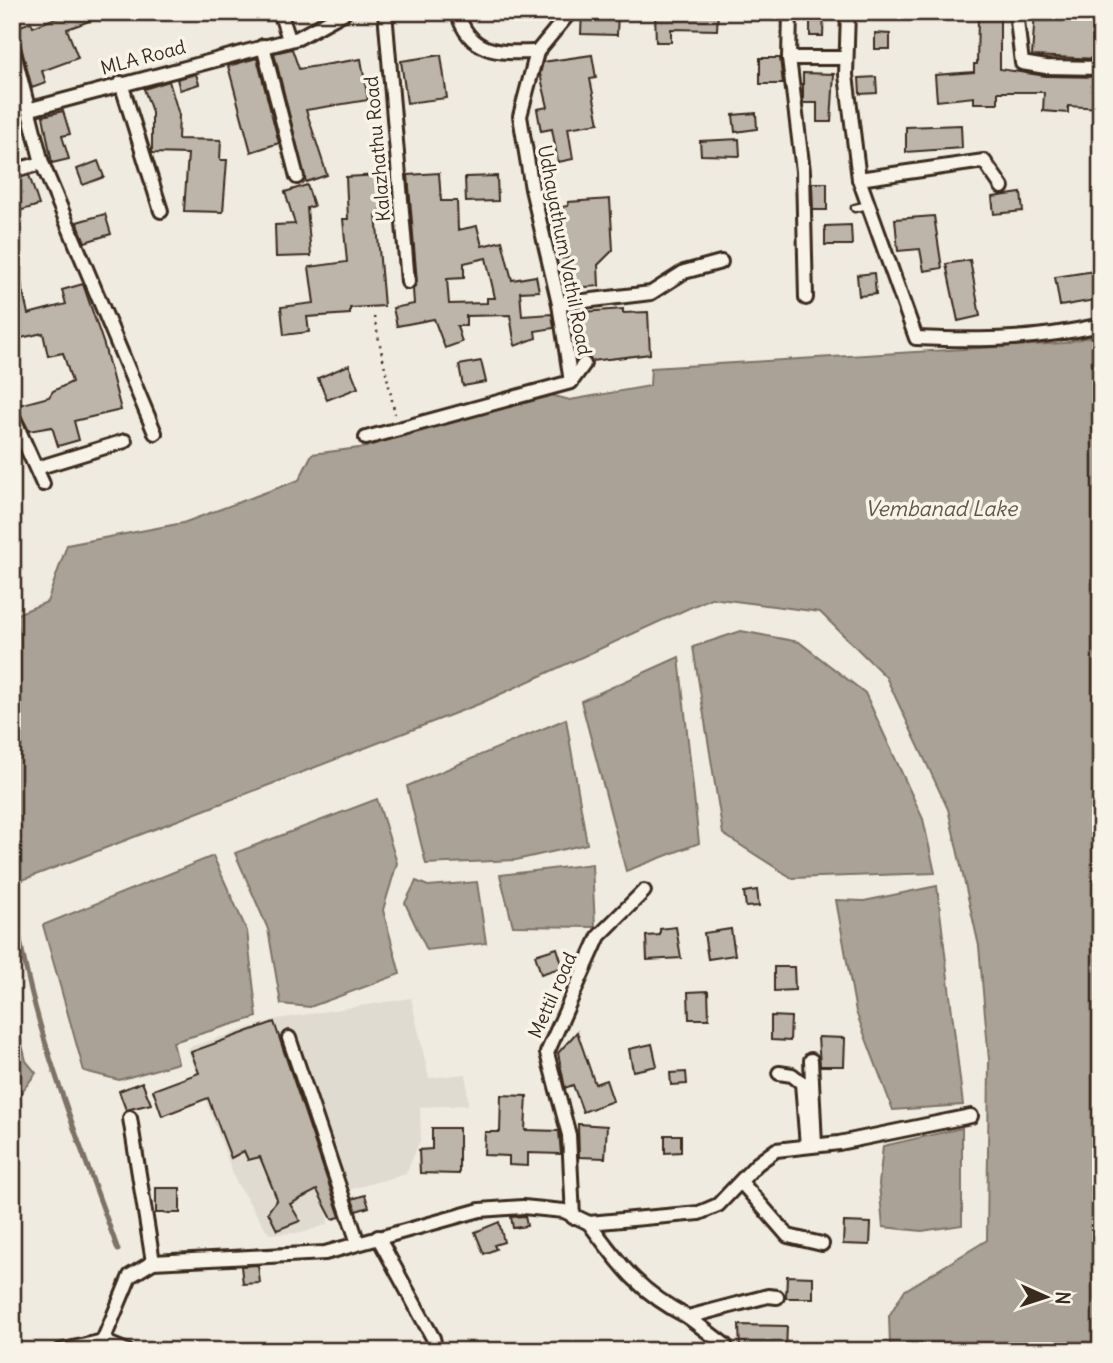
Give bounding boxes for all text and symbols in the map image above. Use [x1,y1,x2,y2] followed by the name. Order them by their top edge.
[98,34,188,80] street label: MLA Road
[359,75,395,223] street label: Kalazhathu Road
[533,143,597,357] street label: Udhayathum Vathil Road
[865,495,1019,522] water label: Vembanad Lake
[522,948,582,1042] street label: Mettil road
[1012,1262,1082,1332] north arrow
[1051,1291,1075,1305] text: N

